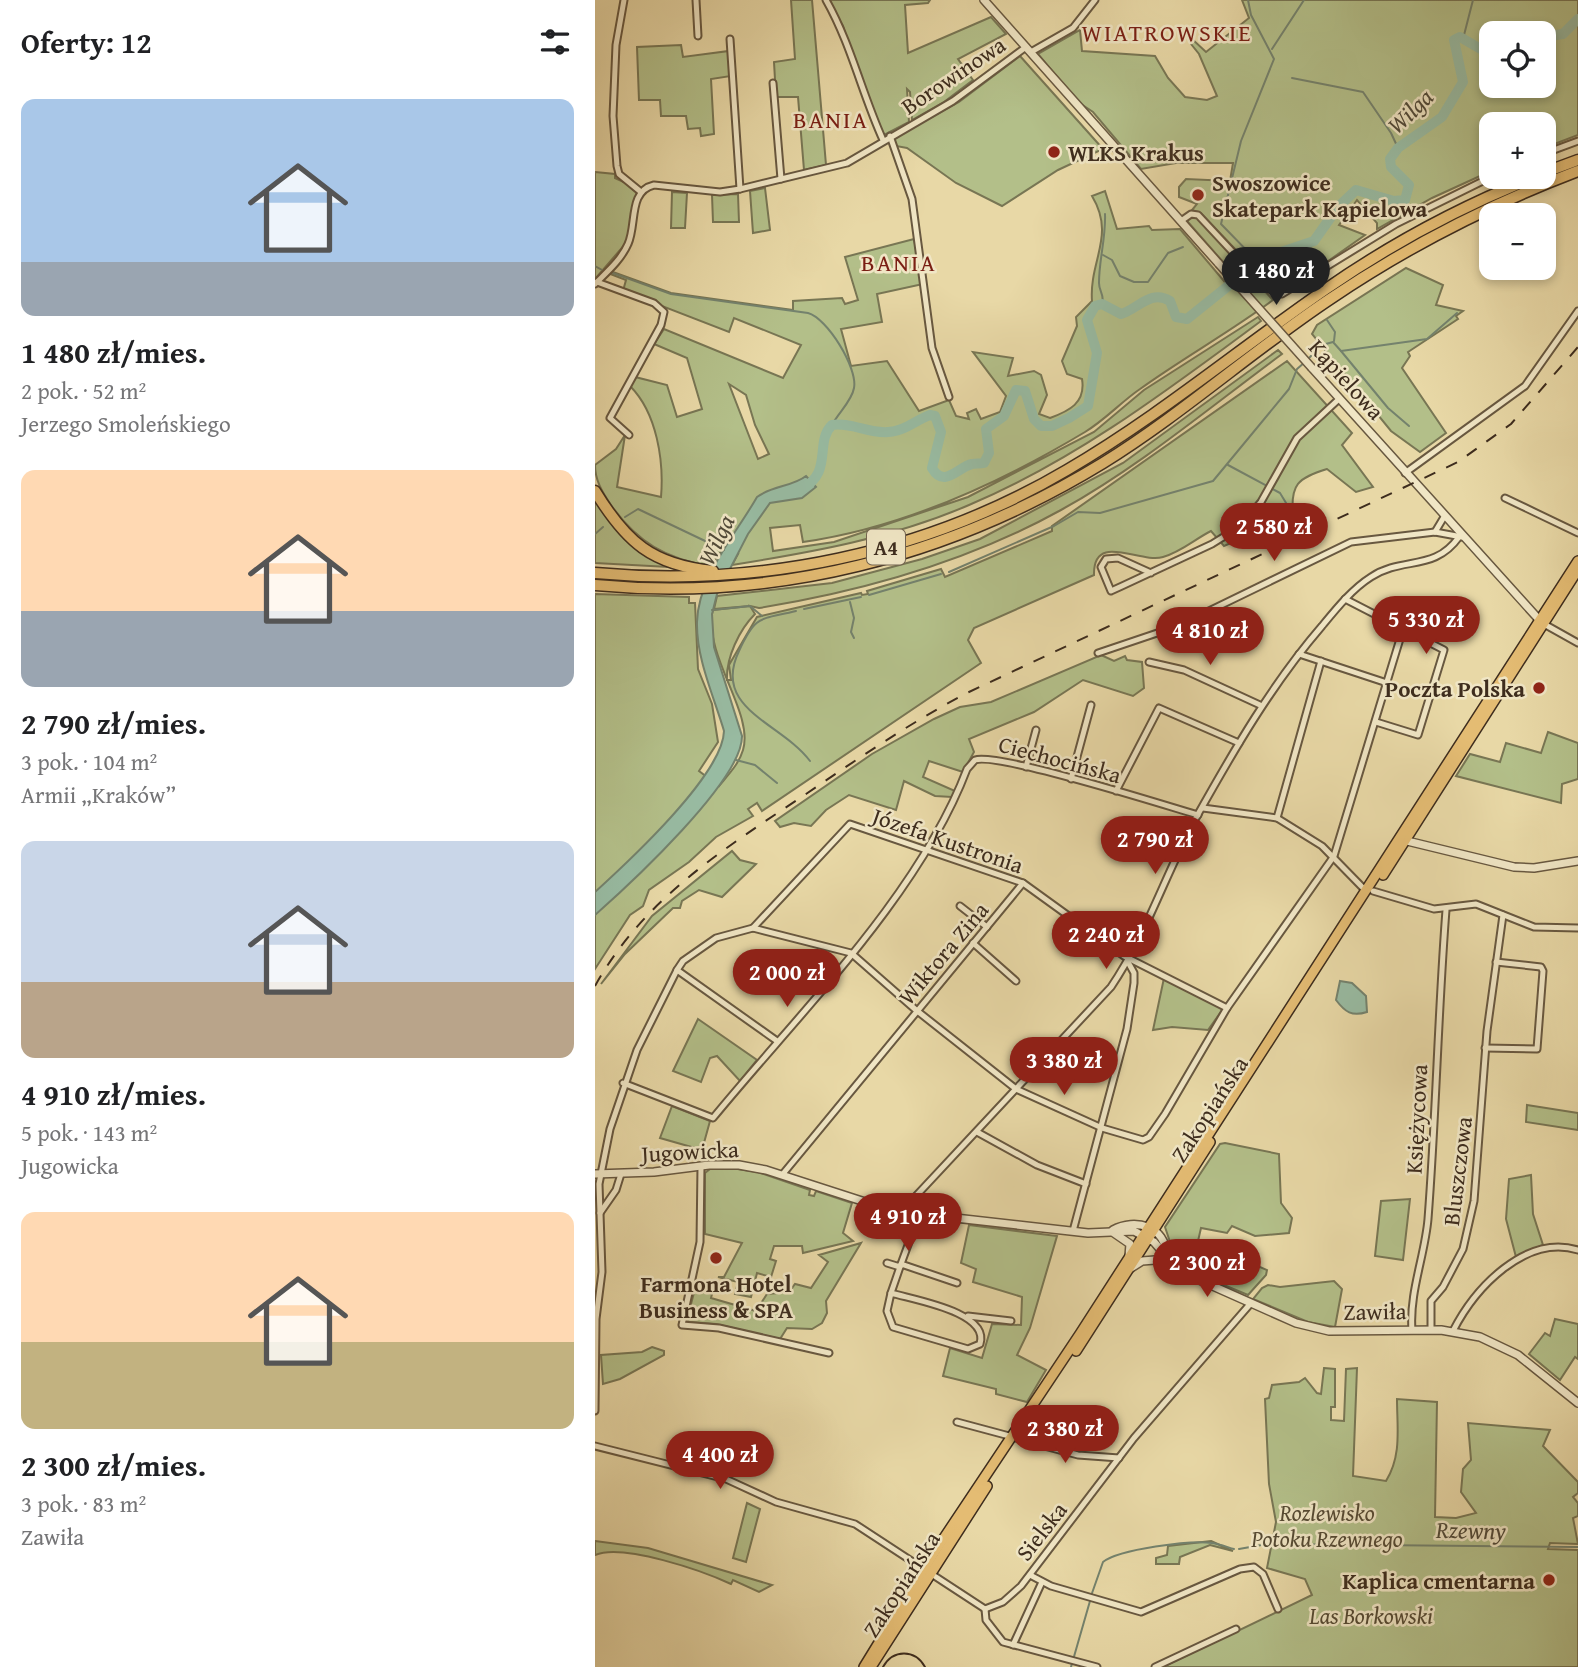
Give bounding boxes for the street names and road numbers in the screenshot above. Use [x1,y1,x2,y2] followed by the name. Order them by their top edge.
[894,28,1012,122] street label: Borowinowa
[1302,331,1392,427] street label: Kąpielowa
[867,530,905,564] road number: A4
[995,727,1125,791] street label: Ciechocińska
[865,798,1028,881] street label: Józefa Kustronia
[890,894,996,1012] street label: Wiktora Zina
[1162,1049,1256,1168] street label: Zakopiańska
[1397,1063,1435,1175] street label: Księżycowa
[1434,1114,1480,1227] street label: Bluszczowa
[637,1132,740,1170] street label: Jugowicka
[1343,1294,1407,1328] street label: Zawiła
[1007,1494,1075,1567] street label: Sielska
[854,1524,948,1643] street label: Zakopiańska

